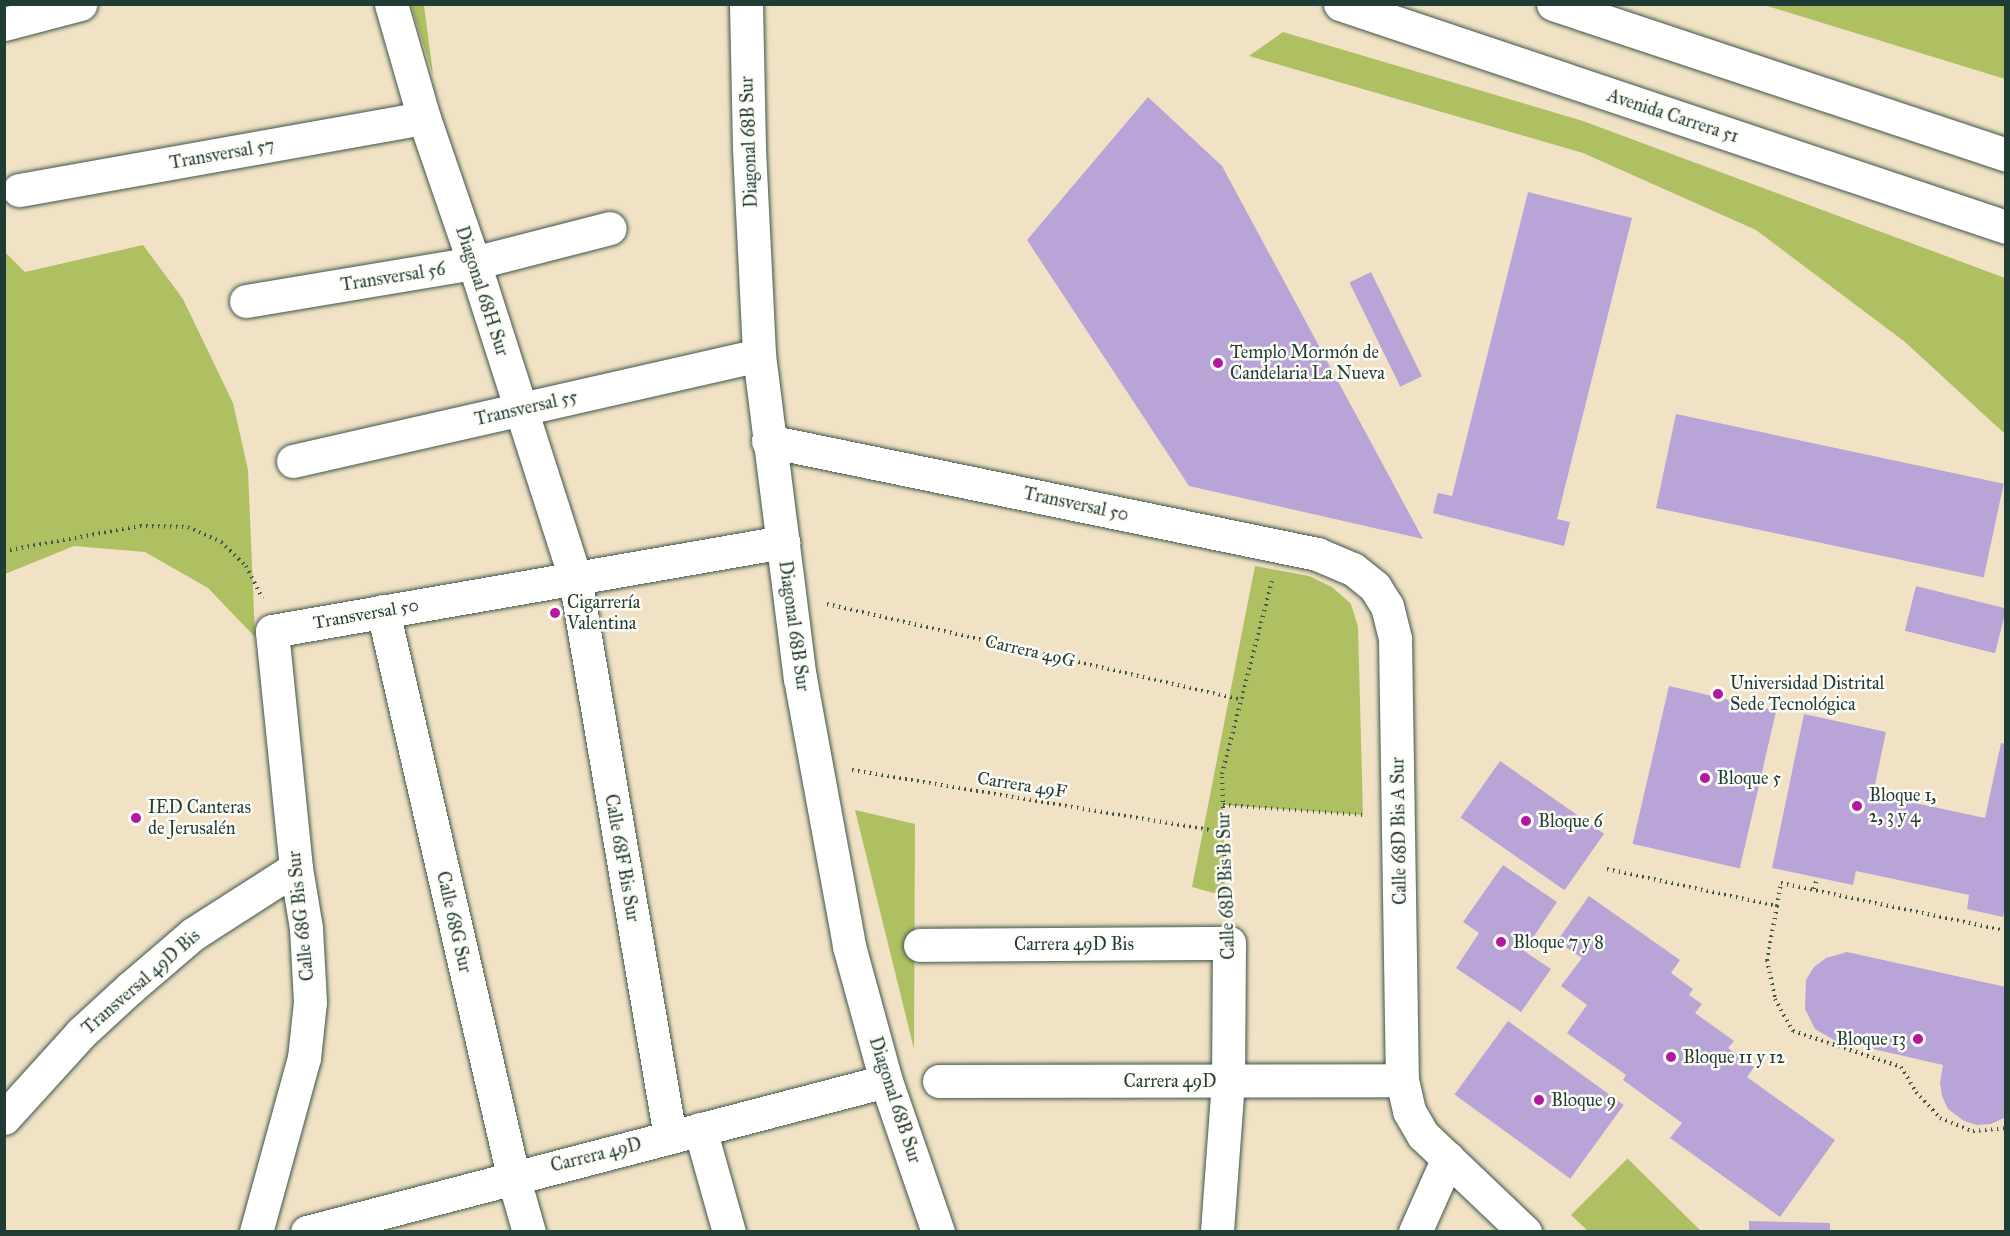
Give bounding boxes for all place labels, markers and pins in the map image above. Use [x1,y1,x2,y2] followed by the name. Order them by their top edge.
[1230,342,1385,385] place label: Templo Mormón de Candelaria La Nueva
[1211,356,1225,370] marker: Templo Mormón de Candelaria La Nueva
[567,592,640,634] place label: Cigarrería Valentina
[548,606,562,620] marker: Cigarrería Valentina
[1730,673,1884,716] place label: Universidad Distrital Sede Tecnológica
[1711,687,1725,701] marker: Universidad Distrital Sede Tecnológica
[1717,767,1781,789] place label: Bloque 5
[1698,771,1712,785] marker: Bloque 5
[1869,785,1936,828] place label: Bloque 1, 2, 3 y 4
[148,797,251,840] place label: IED Canteras de Jerusalén
[1850,799,1864,813] marker: Bloque 1, 2, 3 y 4
[1538,810,1603,832] place label: Bloque 6
[129,811,143,825] marker: IED Canteras de Jerusalén
[1519,814,1533,828] marker: Bloque 6
[1513,931,1604,953] place label: Bloque 7 y 8
[1494,935,1508,949] marker: Bloque 7 y 8
[1836,1028,1906,1050] place label: Bloque 13
[1911,1032,1925,1046] marker: Bloque 13
[1683,1046,1785,1068] place label: Bloque 11 y 12
[1664,1050,1678,1064] marker: Bloque 11 y 12
[1551,1089,1616,1111] place label: Bloque 9
[1532,1093,1546,1107] marker: Bloque 9

